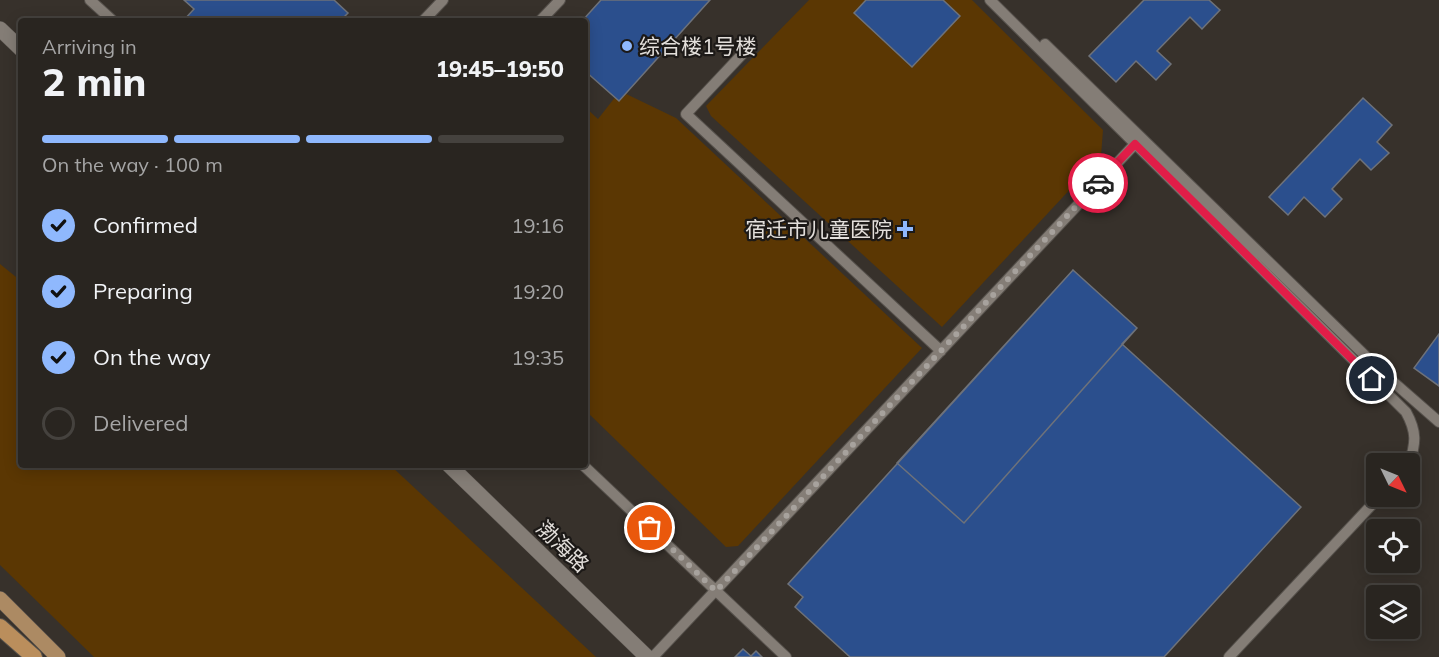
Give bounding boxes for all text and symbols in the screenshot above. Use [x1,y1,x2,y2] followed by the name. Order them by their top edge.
[639,33,757,59] place label: 综合楼1号楼
[42,34,137,59] text: Arriving in
[620,39,634,53] marker: 综合楼1号楼
[436,55,564,83] text: 19:45–19:50
[42,57,147,106] text: 2 min
[42,152,223,177] text: On the way · 100 m
[1068,153,1128,213] courier
[1082,167,1115,200] icon: car
[42,209,75,242] icon: check
[93,211,198,239] text: Confirmed
[511,213,564,238] text: 19:16
[745,216,892,242] place label: 宿迁市儿童医院
[896,220,914,238] marker: 宿迁市儿童医院
[42,275,75,308] icon: check
[93,277,193,305] text: Preparing
[511,279,564,304] text: 19:20
[42,341,75,374] icon: check
[93,343,211,371] text: On the way
[511,345,564,370] text: 19:35
[1346,353,1397,404] pin
[1355,362,1388,395] icon: home
[93,409,188,437] text: Delivered
[1366,453,1420,507] north arrow
[1366,453,1420,639] map controls
[624,502,675,553] pin
[633,511,666,544] icon: bag
[531,515,595,577] street label: 渤海路
[1366,519,1420,573] button: locate
[1366,585,1420,639] button: layers

